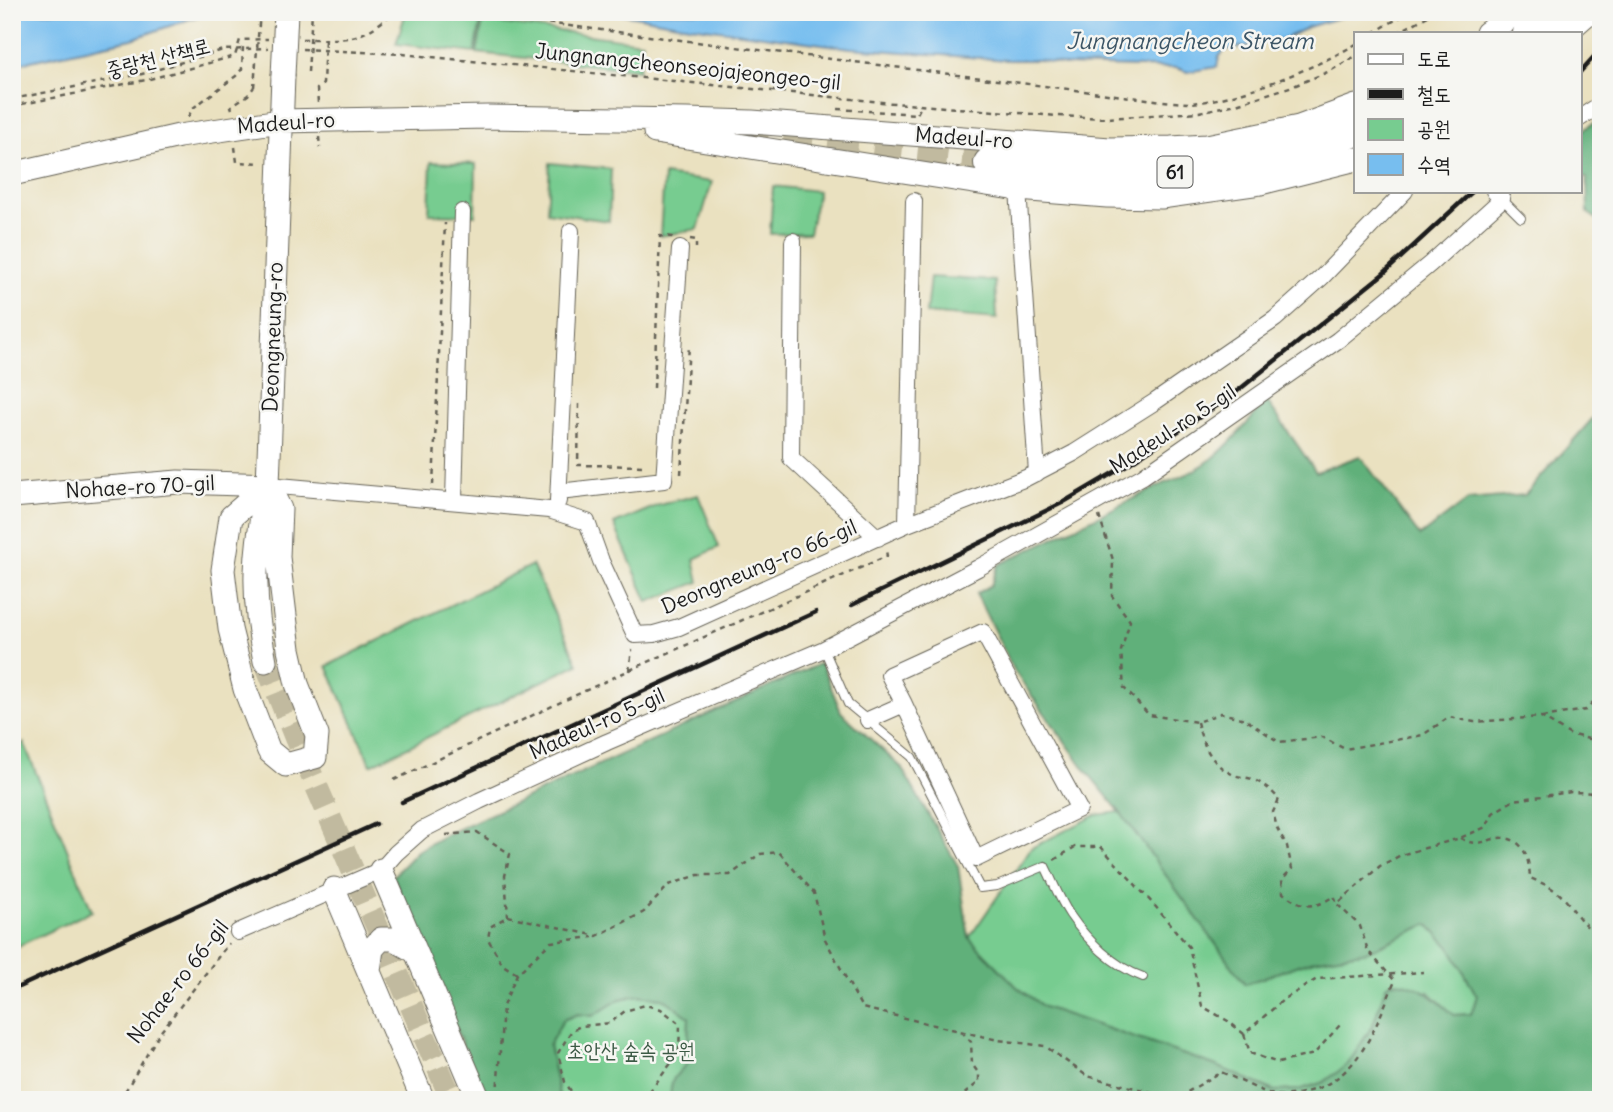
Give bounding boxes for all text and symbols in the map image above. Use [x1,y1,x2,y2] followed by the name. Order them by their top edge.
[1066,26,1315,55] water label: Jungnangcheon Stream
[103,32,213,83] street label: 중랑천 산책로
[1354,32,1582,192] legend
[534,37,842,96] street label: Jungnangcheonseojajeongeo-gil
[1417,45,1451,72] text: 도로
[1417,81,1451,108] text: 철도
[236,106,336,139] street label: Madeul-ro
[1417,115,1451,142] text: 공원
[914,121,1014,154] street label: Madeul-ro
[1417,151,1451,178] text: 수역
[1158,156,1192,188] road number: 61
[256,261,289,413] street label: Deongneung-ro
[1104,378,1241,480] street label: Madeul-ro 5-gil
[65,469,215,504] street label: Nohae-ro 70-gil
[657,513,861,620] street label: Deongneung-ro 66-gil
[525,682,669,765] street label: Madeul-ro 5-gil
[121,914,234,1049] street label: Nohae-ro 66-gil
[567,1037,695,1064] park label: 초안산 숲속 공원

